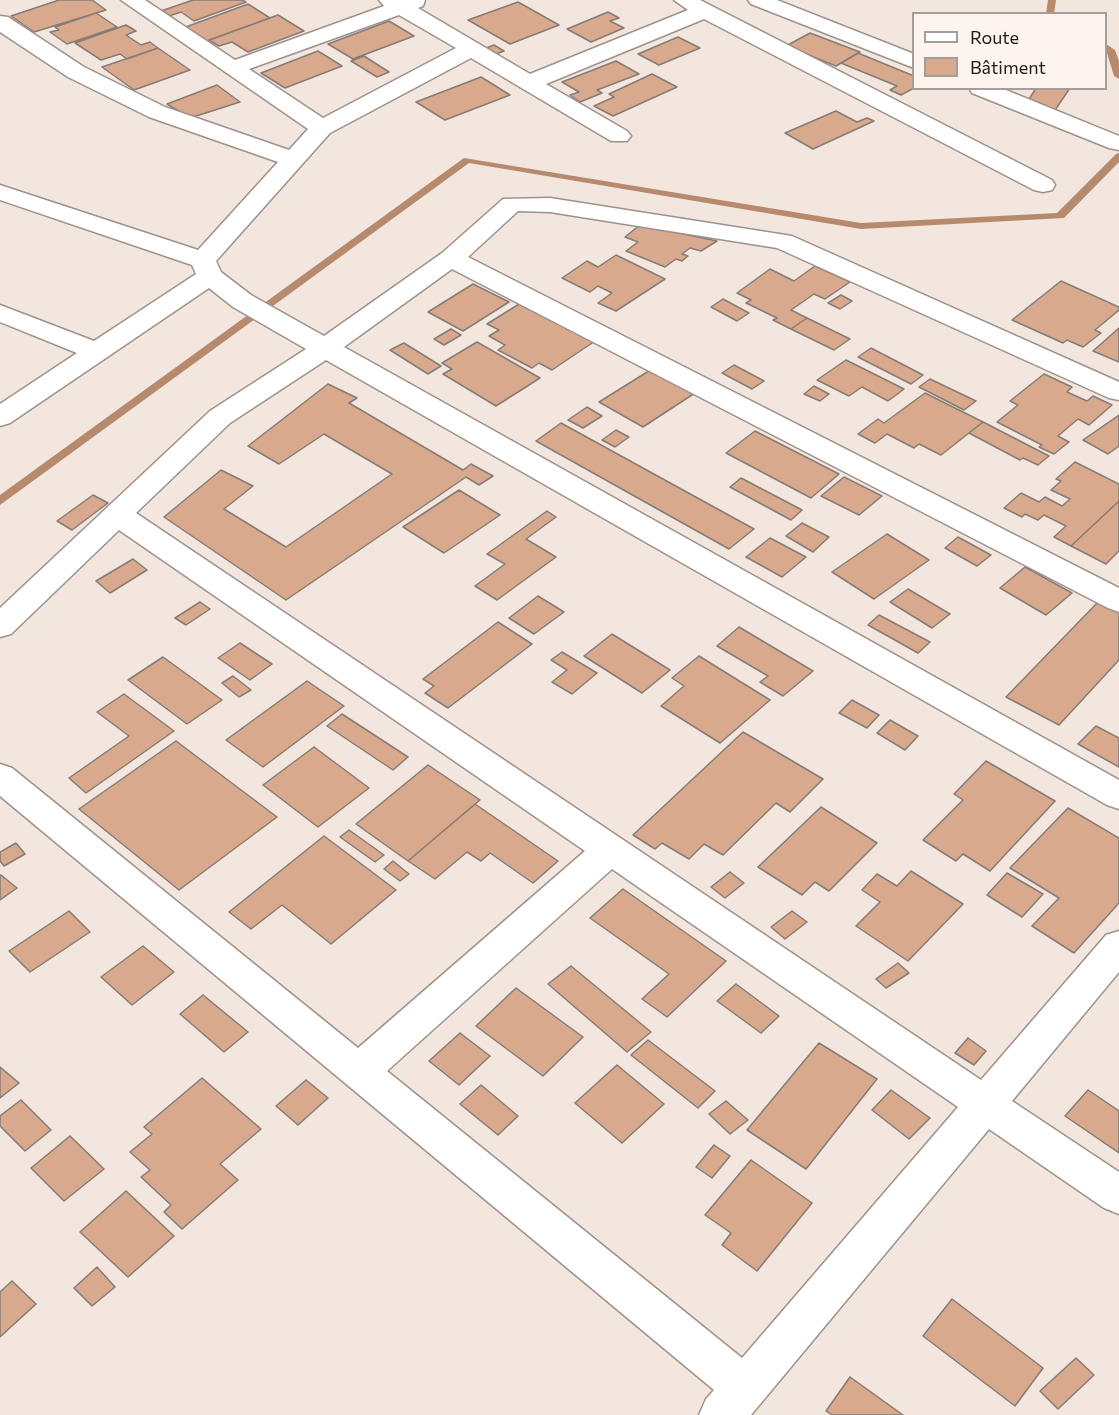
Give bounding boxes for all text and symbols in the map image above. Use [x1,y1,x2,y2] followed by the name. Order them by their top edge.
[912,12,1107,90] legend
[970,26,1019,48] text: Route
[970,56,1046,78] text: Bâtiment

